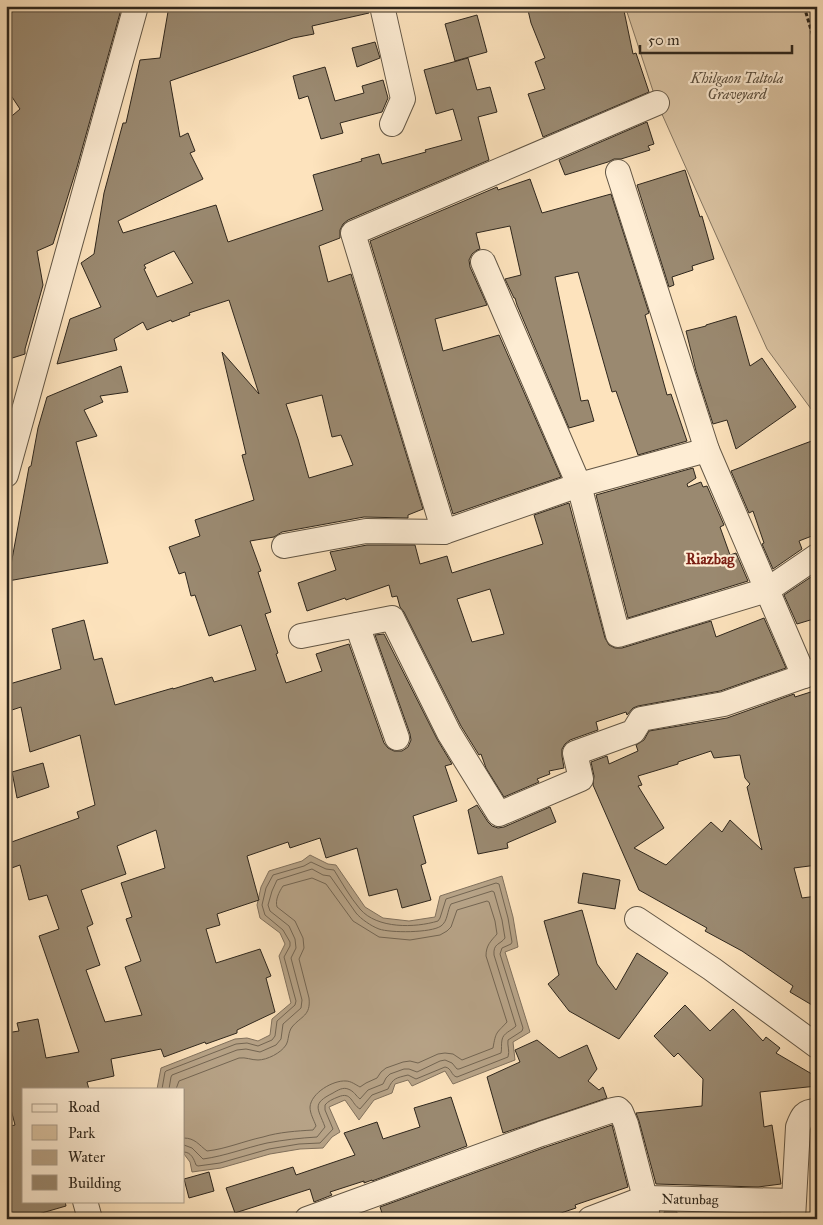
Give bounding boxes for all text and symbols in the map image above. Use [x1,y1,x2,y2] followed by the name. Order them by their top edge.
[640,22,793,54] scale bar
[648,31,680,49] text: 50 m
[690,70,784,103] park label: Khilgaon Taltola Graveyard
[686,550,735,569] district label: Riazbag
[22,1088,185,1202] legend
[68,1098,100,1116] text: Road
[68,1124,95,1142] text: Park
[68,1148,105,1166] text: Water
[68,1174,122,1192] text: Building
[662,1191,719,1209] street label: Natunbag

